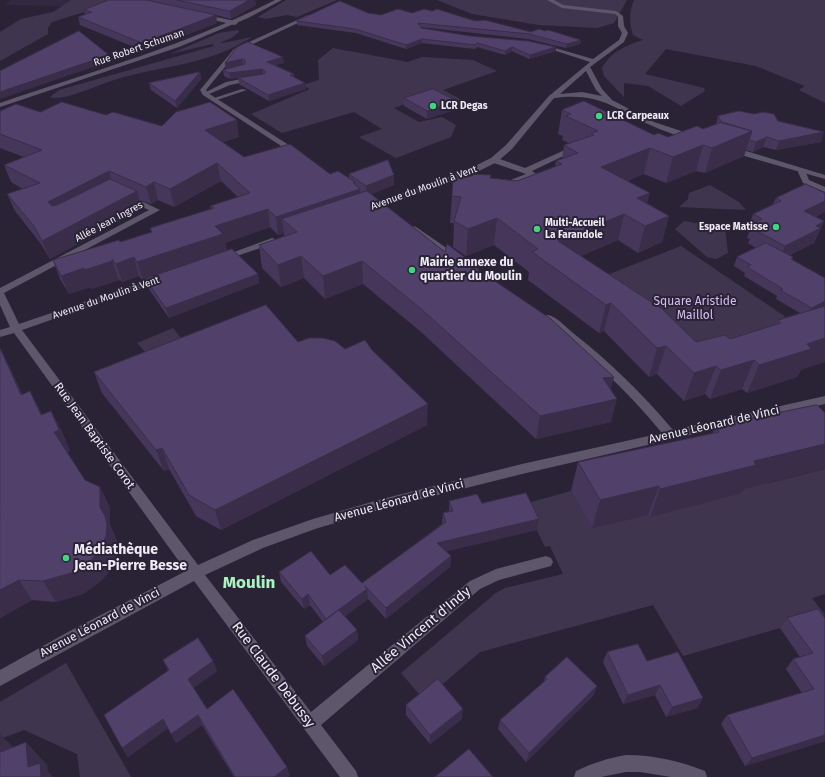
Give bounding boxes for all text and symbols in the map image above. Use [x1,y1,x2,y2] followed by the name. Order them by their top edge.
[92,27,186,69] street label: Rue Robert Schuman
[441,100,488,112] place label: LCR Degas
[428,101,438,111] marker: LCR Degas
[607,110,669,122] place label: LCR Carpeaux
[594,111,604,121] marker: LCR Carpeaux
[369,163,479,213] street label: Avenue du Moulin à Vent
[73,199,145,245] street label: Allée Jean Ingres
[545,217,604,240] place label: Multi-Accueil La Farandole
[699,221,768,233] place label: Espace Matisse
[771,222,781,232] marker: Espace Matisse
[532,224,542,234] marker: Multi-Accueil La Farandole
[420,256,522,284] place label: Mairie annexe du quartier du Moulin
[407,265,417,275] marker: Mairie annexe du quartier du Moulin
[51,274,161,322] street label: Avenue du Moulin à Vent
[653,295,737,323] park label: Square Aristide Maillol
[51,380,137,492] street label: Rue Jean Baptiste Corot
[647,403,781,447] street label: Avenue Léonard de Vinci
[333,477,465,525] street label: Avenue Léonard de Vinci
[74,542,187,574] place label: Médiathèque Jean-Pierre Besse
[61,553,71,563] marker: Médiathèque Jean-Pierre Besse
[223,573,275,593] district label: Moulin
[368,583,474,677] street label: Allée Vincent d'Indy
[38,585,162,661] street label: Avenue Léonard de Vinci
[228,619,318,731] street label: Rue Claude Debussy

